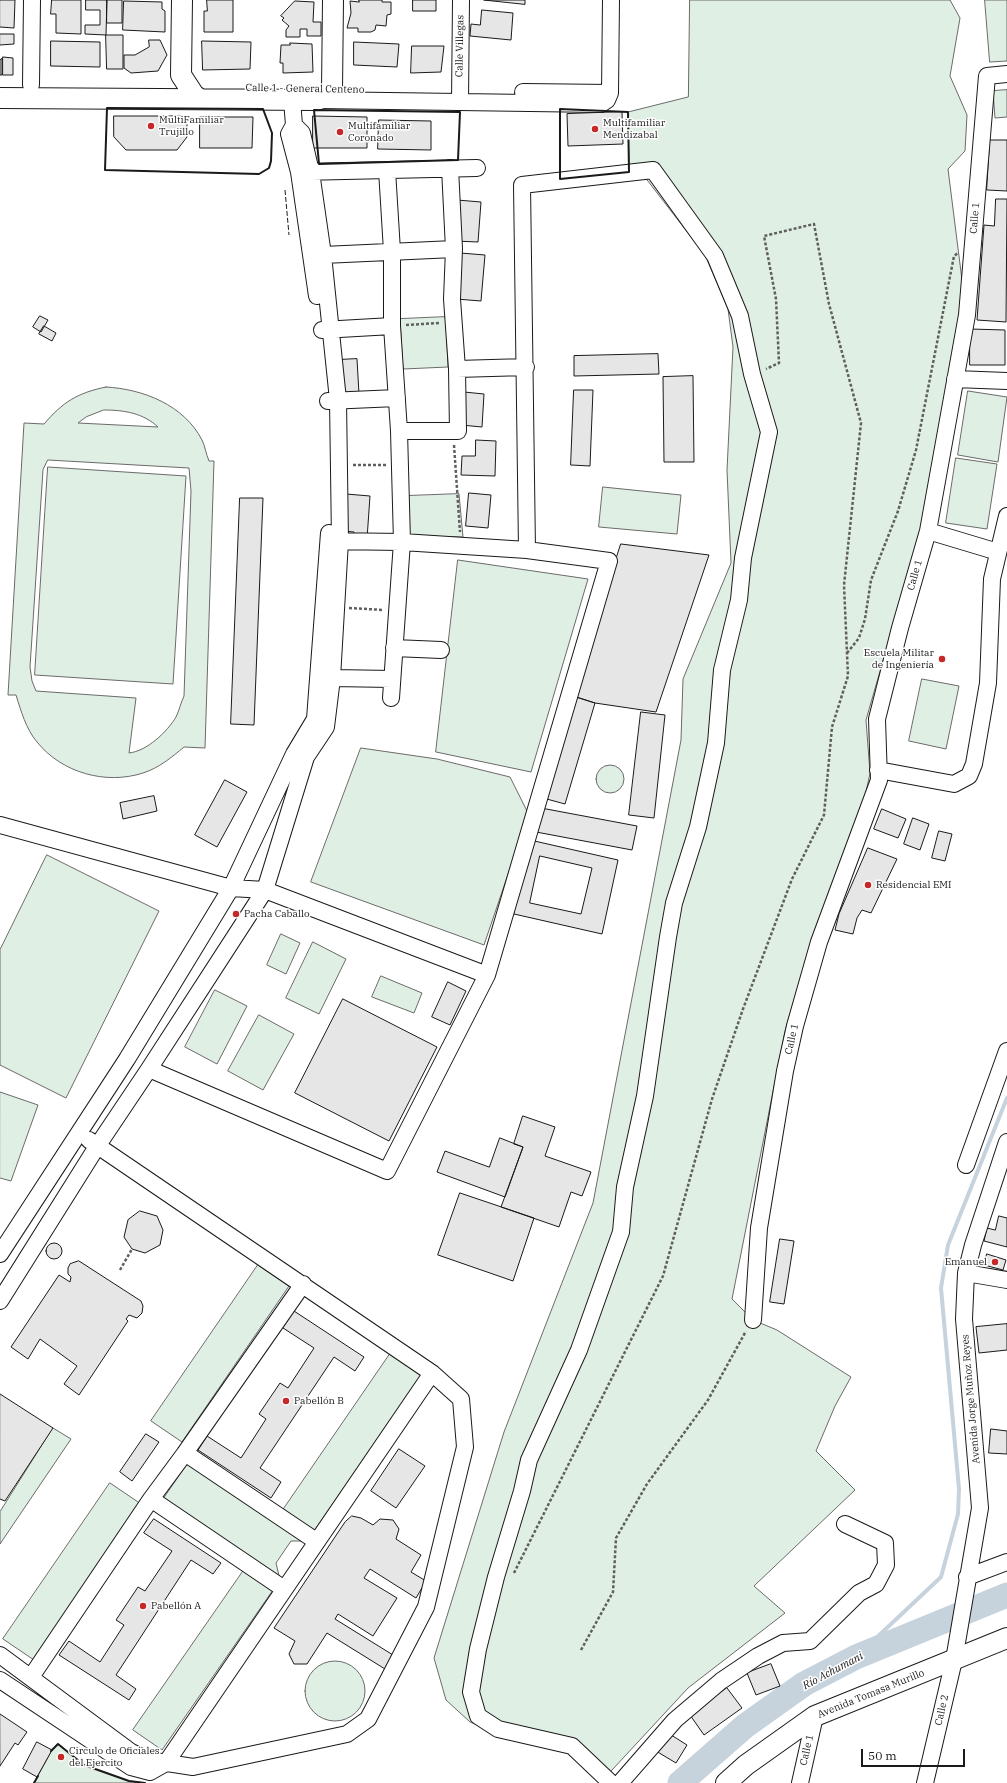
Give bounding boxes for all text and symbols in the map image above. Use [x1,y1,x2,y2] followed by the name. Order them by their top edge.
[453,15,467,77] street label: Calle Villegas
[246,82,364,96] street label: Calle 1 - General Centeno
[159,114,224,138] place label: MultiFamiliar Trujillo
[603,117,665,140] place label: Multifamiliar Mendizabal
[348,120,410,144] place label: Multifamiliar Coronado
[146,121,156,131] marker: MultiFamiliar Trujillo
[590,124,600,134] marker: Multifamiliar Mendizabal
[335,127,345,137] marker: Multifamiliar Coronado
[968,202,982,234] street label: Calle 1
[905,558,925,592] street label: Calle 1
[864,647,934,670] place label: Escuela Militar de Ingeniería
[937,654,947,664] marker: Escuela Militar de Ingeniería
[876,879,951,891] place label: Residencial EMI
[863,880,873,890] marker: Residencial EMI
[244,908,310,920] place label: Pacha Caballo
[231,909,241,919] marker: Pacha Caballo
[783,1022,801,1056] street label: Calle 1
[945,1256,987,1268] place label: Emanuel
[990,1257,1000,1267] marker: Emanuel
[959,1334,983,1464] street label: Avenida Jorge Muñoz Reyes
[294,1395,344,1407] place label: Pabellón B
[281,1396,291,1406] marker: Pabellón B
[151,1600,201,1612] place label: Pabellón A
[138,1601,148,1611] marker: Pabellón A
[801,1650,865,1692] water label: Río Achumani
[816,1667,926,1721] street label: Avenida Tomasa Murillo
[933,1693,951,1727] street label: Calle 2
[798,1733,816,1767] street label: Calle 1
[863,1741,967,1767] scale bar
[69,1745,160,1768] place label: Circulo de Oficiales del Ejercito
[868,1748,897,1763] text: 50 m
[56,1752,66,1762] marker: Circulo de Oficiales del Ejercito

